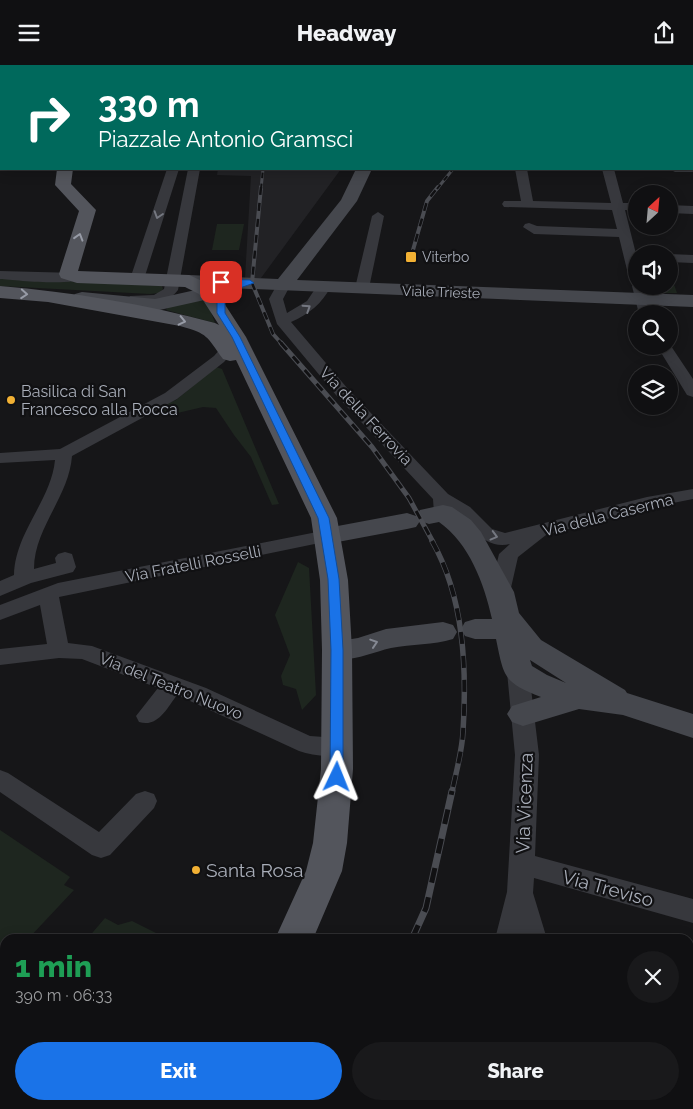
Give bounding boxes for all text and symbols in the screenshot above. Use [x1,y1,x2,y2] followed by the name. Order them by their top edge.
[15,19,43,47] icon: menu
[650,19,678,47] icon: share
[297,20,396,46] text: Headway
[98,84,200,125] text: 330 m
[15,85,80,150] icon: right
[98,126,353,152] text: Piazzale Antonio Gramsci
[628,185,678,235] north arrow
[628,185,678,415] map controls
[153,210,163,219] one-way arrow
[74,233,84,242] one-way arrow
[628,245,678,295] button: sound
[422,249,469,265] place label: Viterbo
[404,250,418,264] marker: Viterbo
[200,261,242,303] pin
[207,268,235,296] icon: arrive
[402,283,480,301] street label: Viale Trieste
[20,288,28,299] one-way arrow
[301,305,311,314] one-way arrow
[628,305,678,355] button: search
[178,315,187,326] one-way arrow
[316,363,416,469] street label: Via della Ferrovia
[628,365,678,415] button: layers
[21,382,178,419] place label: Basilica di San Francesco alla Rocca
[5,394,17,406] marker: Basilica di San Francesco alla Rocca
[541,490,675,540] street label: Via della Caserma
[490,530,499,541] one-way arrow
[124,542,262,586] street label: Via Fratelli Rosselli
[369,639,378,649] one-way arrow
[96,649,246,723] street label: Via del Teatro Nuovo
[310,750,362,802] position arrow
[511,752,537,854] street label: Via Vicenza
[206,859,303,881] place label: Santa Rosa
[190,864,202,876] marker: Santa Rosa
[560,865,656,911] street label: Via Treviso
[15,949,92,984] text: 1 min
[627,951,679,1003] button: close
[15,986,112,1005] text: 390 m · 06:33
[15,1042,342,1100] button: Exit
[352,1042,679,1100] button: Share

